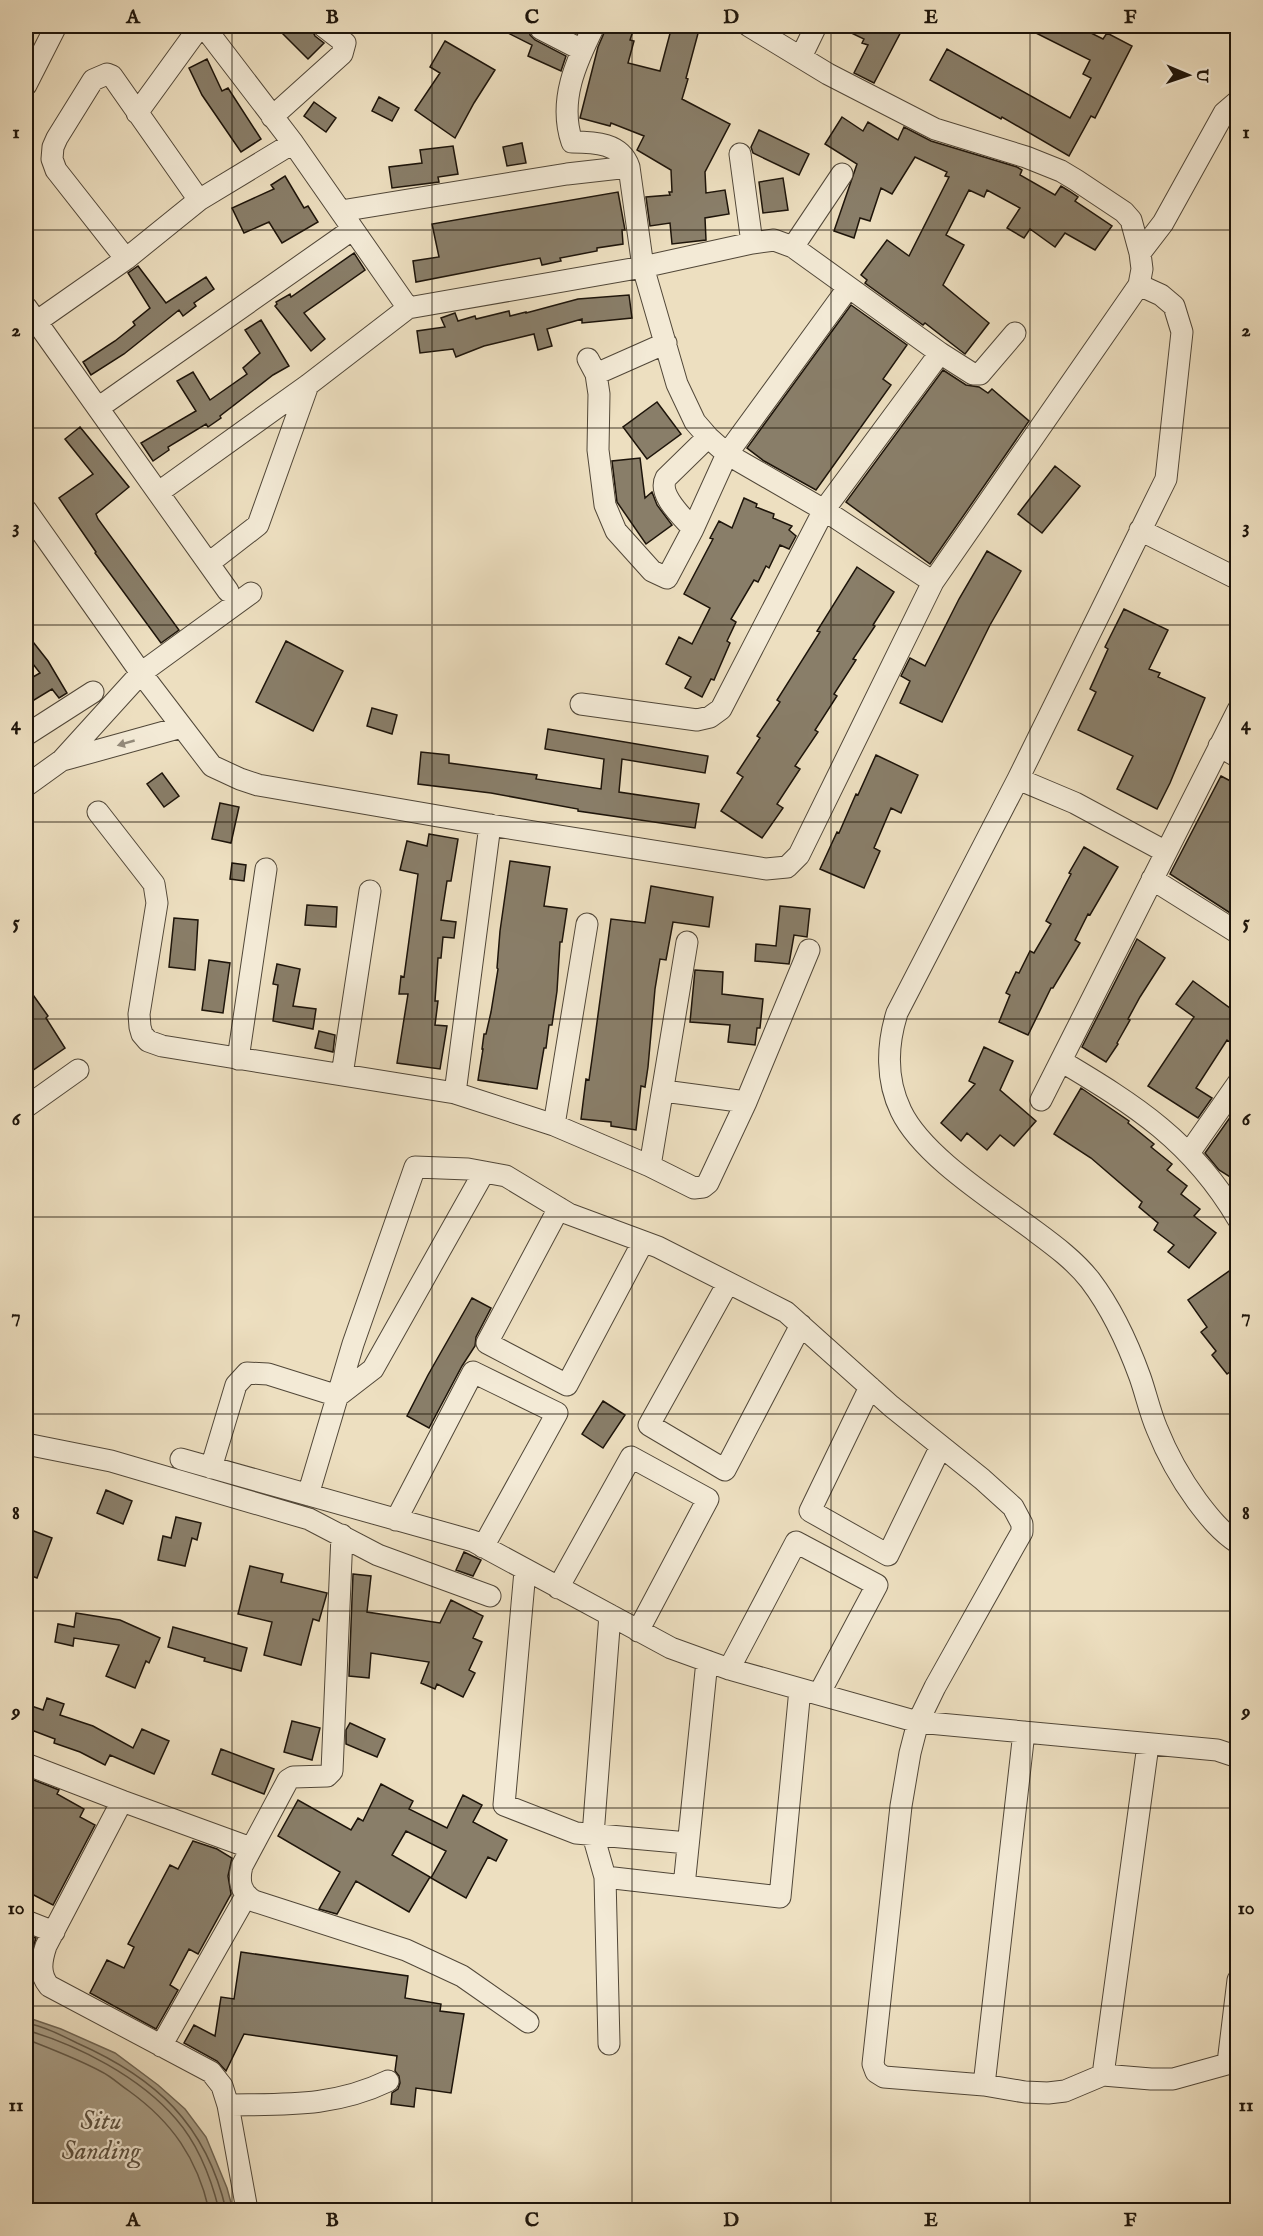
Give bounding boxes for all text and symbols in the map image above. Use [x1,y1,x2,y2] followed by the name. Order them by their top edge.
[125,5,141,30] text: A
[325,5,339,30] text: B
[525,5,539,30] text: C
[723,5,739,30] text: D
[924,5,938,30] text: E
[1124,5,1137,30] text: F
[1158,45,1218,105] north arrow
[1191,67,1211,83] text: U
[12,120,20,145] text: 1
[1242,120,1250,145] text: 1
[11,318,21,343] text: 2
[1241,318,1251,343] text: 2
[12,515,20,540] text: 3
[1242,515,1250,540] text: 3
[11,712,22,737] text: 4
[1241,712,1252,737] text: 4
[116,738,135,748] one-way arrow
[12,910,20,935] text: 5
[1242,910,1250,935] text: 5
[12,1107,22,1132] text: 6
[1242,1107,1252,1132] text: 6
[11,1304,21,1329] text: 7
[1241,1304,1251,1329] text: 7
[12,1501,20,1526] text: 8
[1242,1501,1250,1526] text: 8
[11,1699,21,1724] text: 9
[1241,1699,1251,1724] text: 9
[7,1896,25,1921] text: 10
[1237,1896,1255,1921] text: 10
[9,2093,23,2118] text: 11
[1239,2093,1253,2118] text: 11
[62,2105,142,2169] water label: Situ Sanding
[125,2208,141,2233] text: A
[325,2208,339,2233] text: B
[525,2208,539,2233] text: C
[723,2208,739,2233] text: D
[924,2208,938,2233] text: E
[1124,2208,1137,2233] text: F

